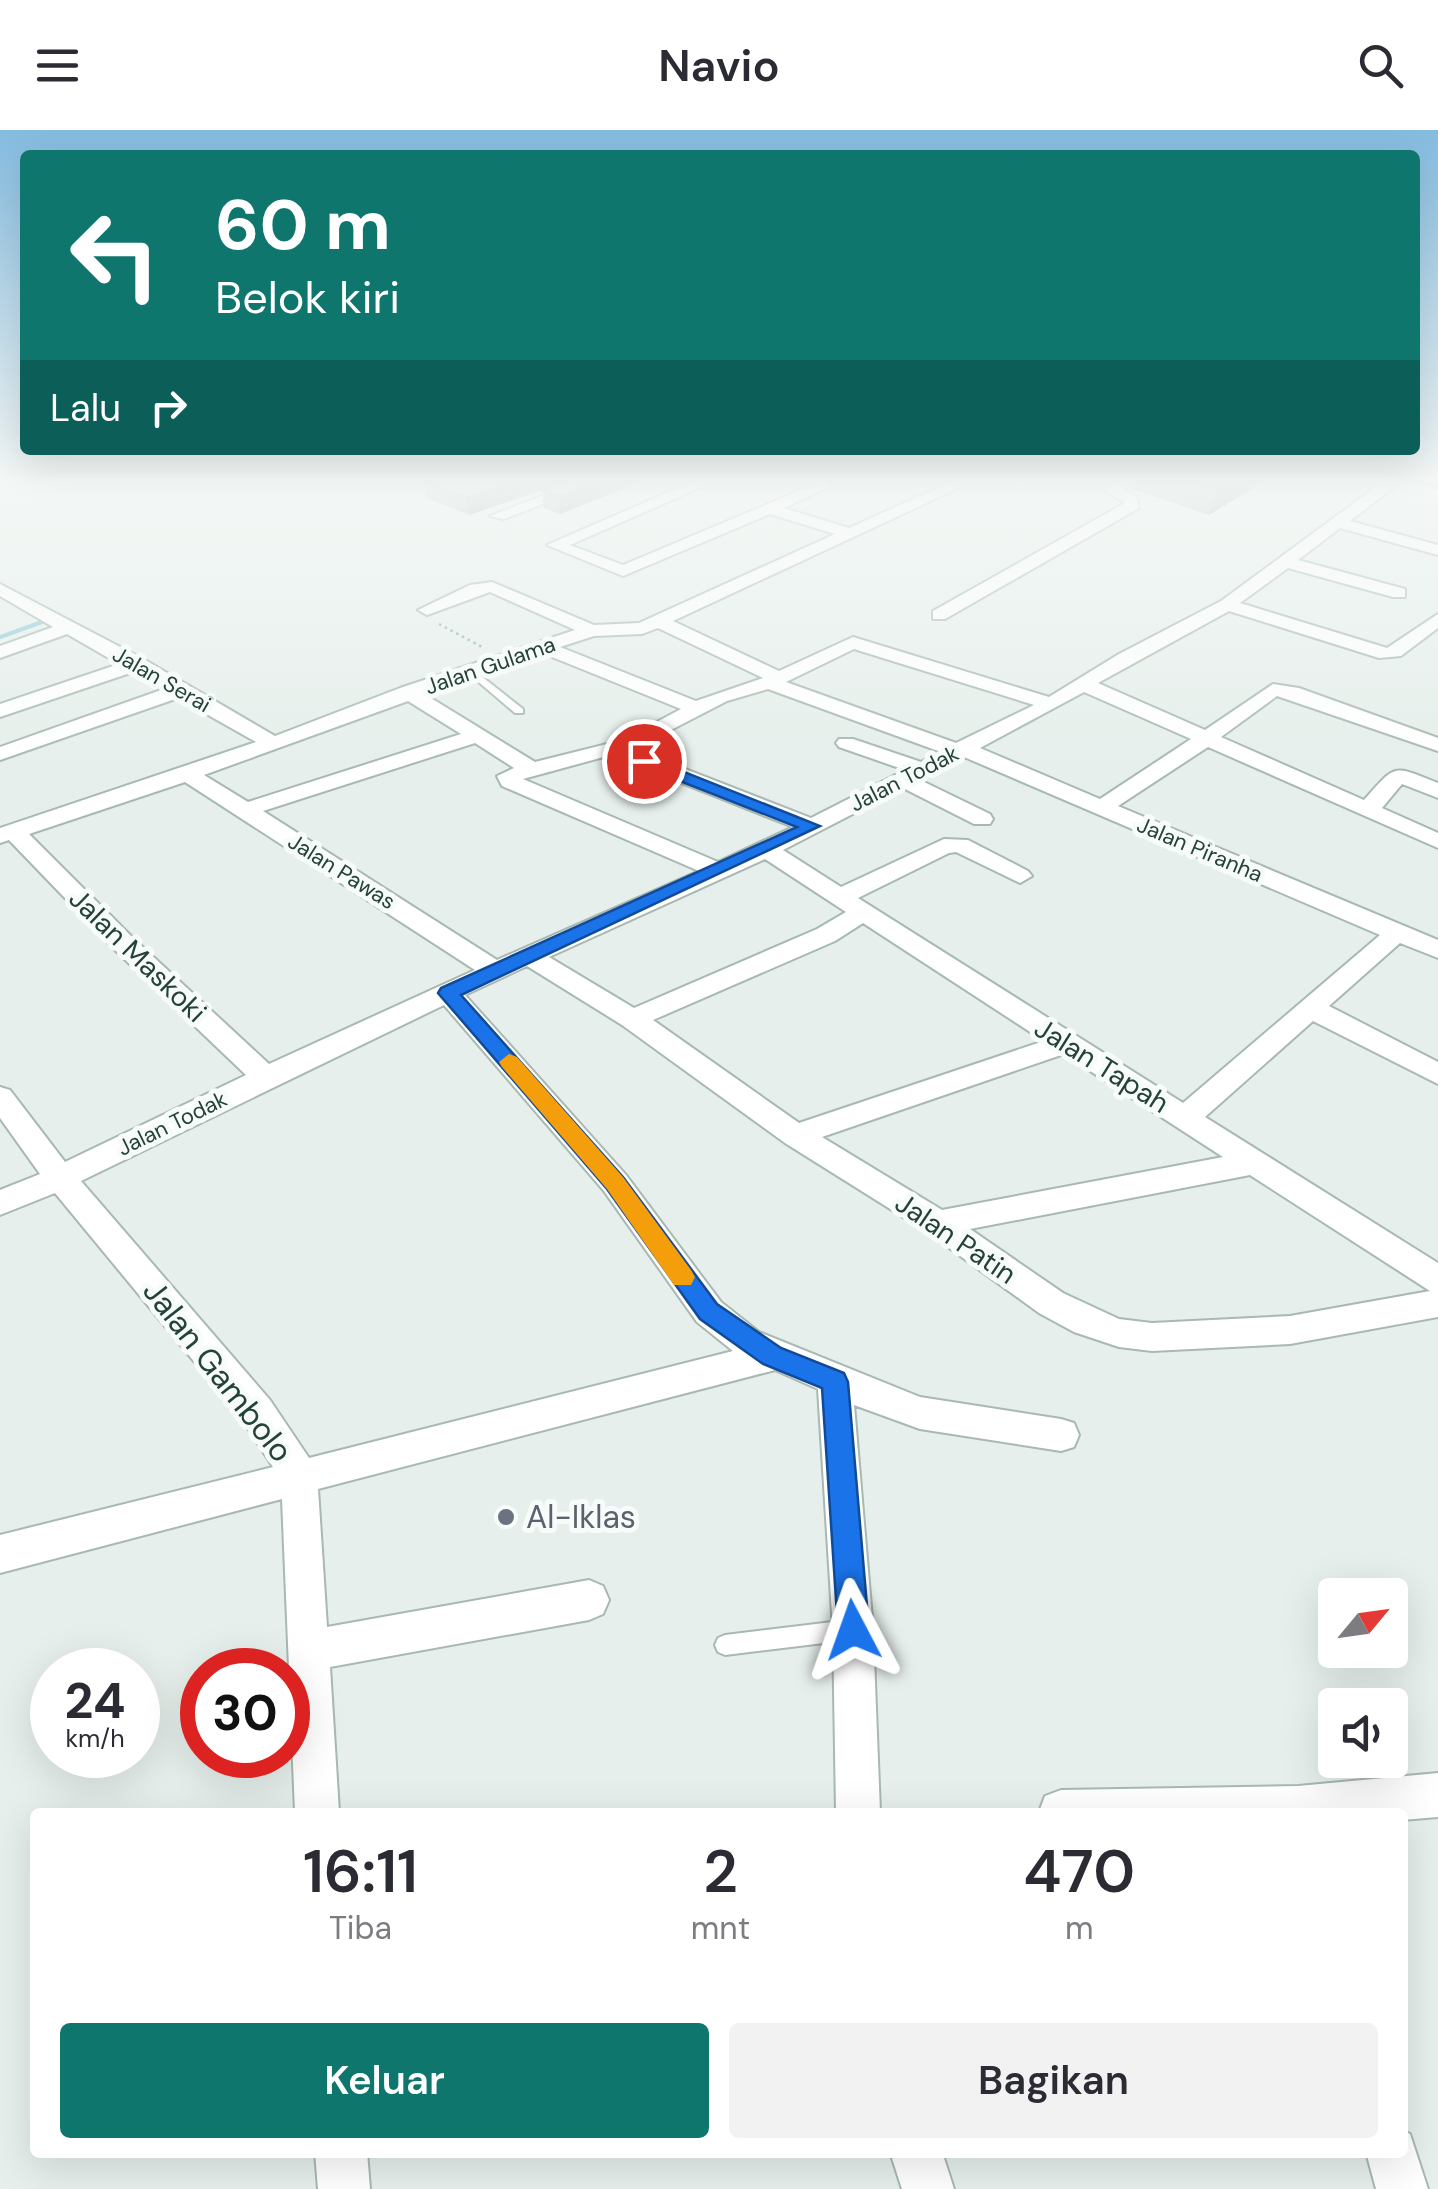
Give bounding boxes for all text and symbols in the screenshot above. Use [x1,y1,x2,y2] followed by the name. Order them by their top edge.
[658,36,780,95] text: Navio
[30,38,85,93] icon: menu
[1353,38,1408,93] icon: search
[215,180,391,271] text: 60 m
[50,190,180,320] icon: left
[215,268,400,327] text: Belok kiri
[141,380,196,435] icon: right
[50,383,121,433] text: Lalu
[421,630,559,701] street label: Jalan Gulama
[107,640,216,719] street label: Jalan Serai
[602,719,687,804] pin
[617,734,672,789] icon: arrive
[845,739,964,818] street label: Jalan Todak
[1133,810,1267,889] street label: Jalan Piranha
[282,827,401,916] street label: Jalan Pawas
[61,880,214,1030] street label: Jalan Maskoki
[1027,1009,1176,1121] street label: Jalan Tapah
[113,1084,232,1162] street label: Jalan Todak
[888,1184,1023,1292] street label: Jalan Patin
[134,1271,302,1471] street label: Jalan Gambolo
[526,1496,636,1538] place label: Al-Iklas
[495,1506,517,1528] marker: Al-Iklas
[801,1578,905,1682] position arrow
[1318,1578,1408,1668] north arrow
[1318,1578,1408,1778] map controls
[180,1648,310,1778] speed limit sign: 30
[65,1668,126,1734] text: 24
[1318,1688,1408,1778] button: sound
[65,1722,125,1755] text: km/h
[303,1832,418,1911] text: 16:11
[703,1832,738,1911] text: 2
[1023,1832,1135,1911] text: 470
[329,1907,392,1949] text: Tiba
[691,1907,750,1949] text: mnt
[1065,1907,1093,1949] text: m
[60,2023,709,2138] button: Keluar
[729,2023,1378,2138] button: Bagikan

